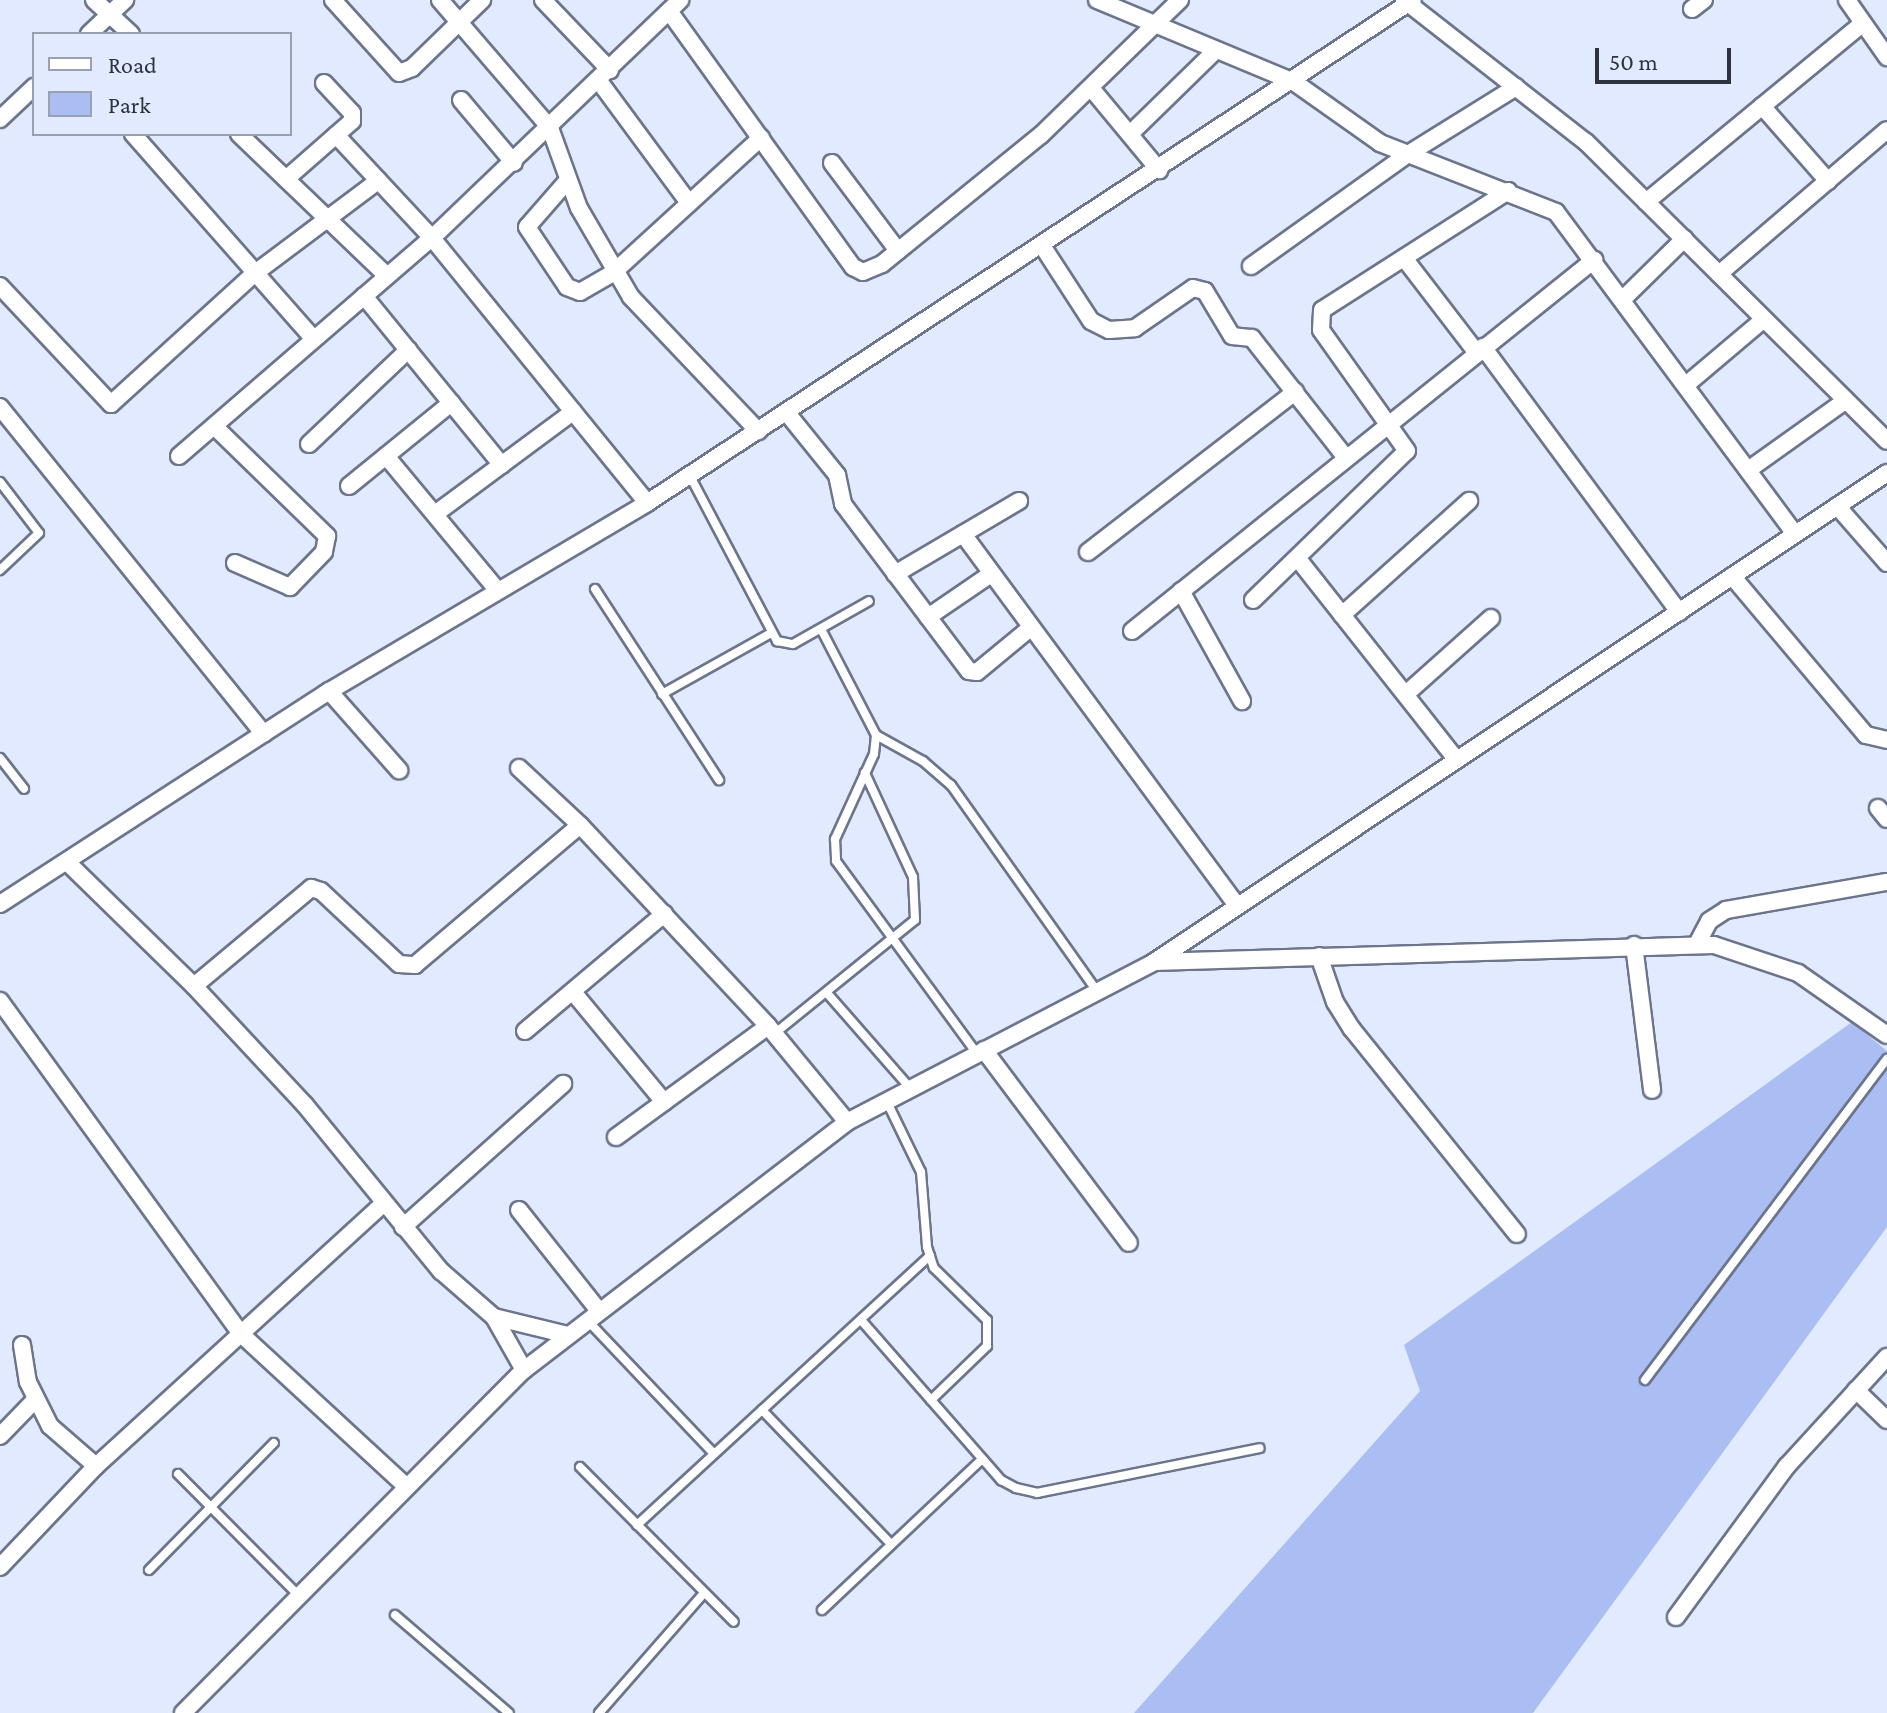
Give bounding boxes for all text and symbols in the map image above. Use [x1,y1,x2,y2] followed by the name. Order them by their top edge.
[32,32,292,136] legend
[1599,32,1735,82] scale bar
[1609,48,1658,75] text: 50 m
[108,51,157,78] text: Road
[108,91,151,118] text: Park

